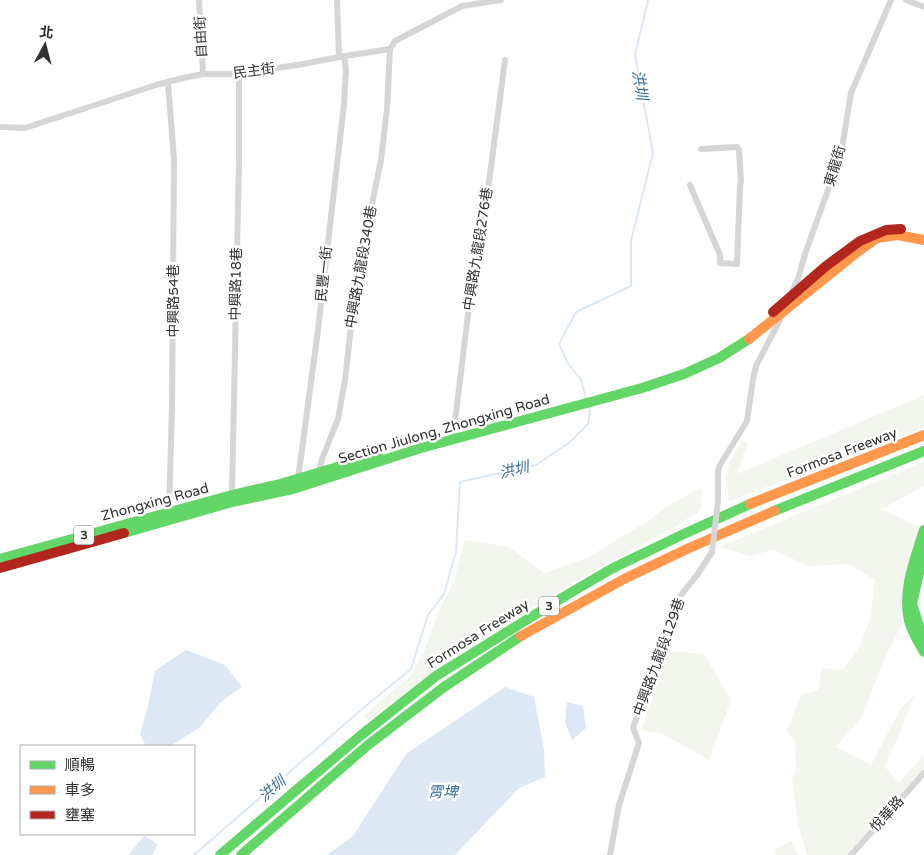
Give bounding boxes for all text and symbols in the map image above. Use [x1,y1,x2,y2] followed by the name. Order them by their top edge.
[191,16,211,58] street label: 自由街
[20,20,70,70] north arrow
[39,23,55,42] text: 北
[232,60,276,82] street label: 民主街
[629,69,652,103] water label: 洪圳
[821,143,849,189] street label: 東龍街
[460,186,496,312] street label: 中興路九龍段276巷
[342,204,380,330] street label: 中興路九龍段340巷
[313,245,335,303] street label: 民豐一街
[227,247,245,321] street label: 中興路18巷
[165,264,182,338] street label: 中興路54巷
[336,391,552,467] street label: Section Jiulong, Zhongxing Road
[784,424,900,482] street label: Formosa Freeway
[497,457,533,482] water label: 洪圳
[99,480,211,524] street label: Zhongxing Road
[74,526,94,544] road number: 3
[424,596,532,672] street label: Formosa Freeway
[539,596,559,616] road number: 3
[630,596,688,718] street label: 中興路九龍段129巷
[20,745,195,835] legend
[65,756,95,774] text: 順暢
[255,771,291,806] water label: 洪圳
[65,781,95,799] text: 車多
[428,783,460,801] water label: 霄埤
[867,793,907,835] street label: 悅華路
[65,806,95,824] text: 壅塞

